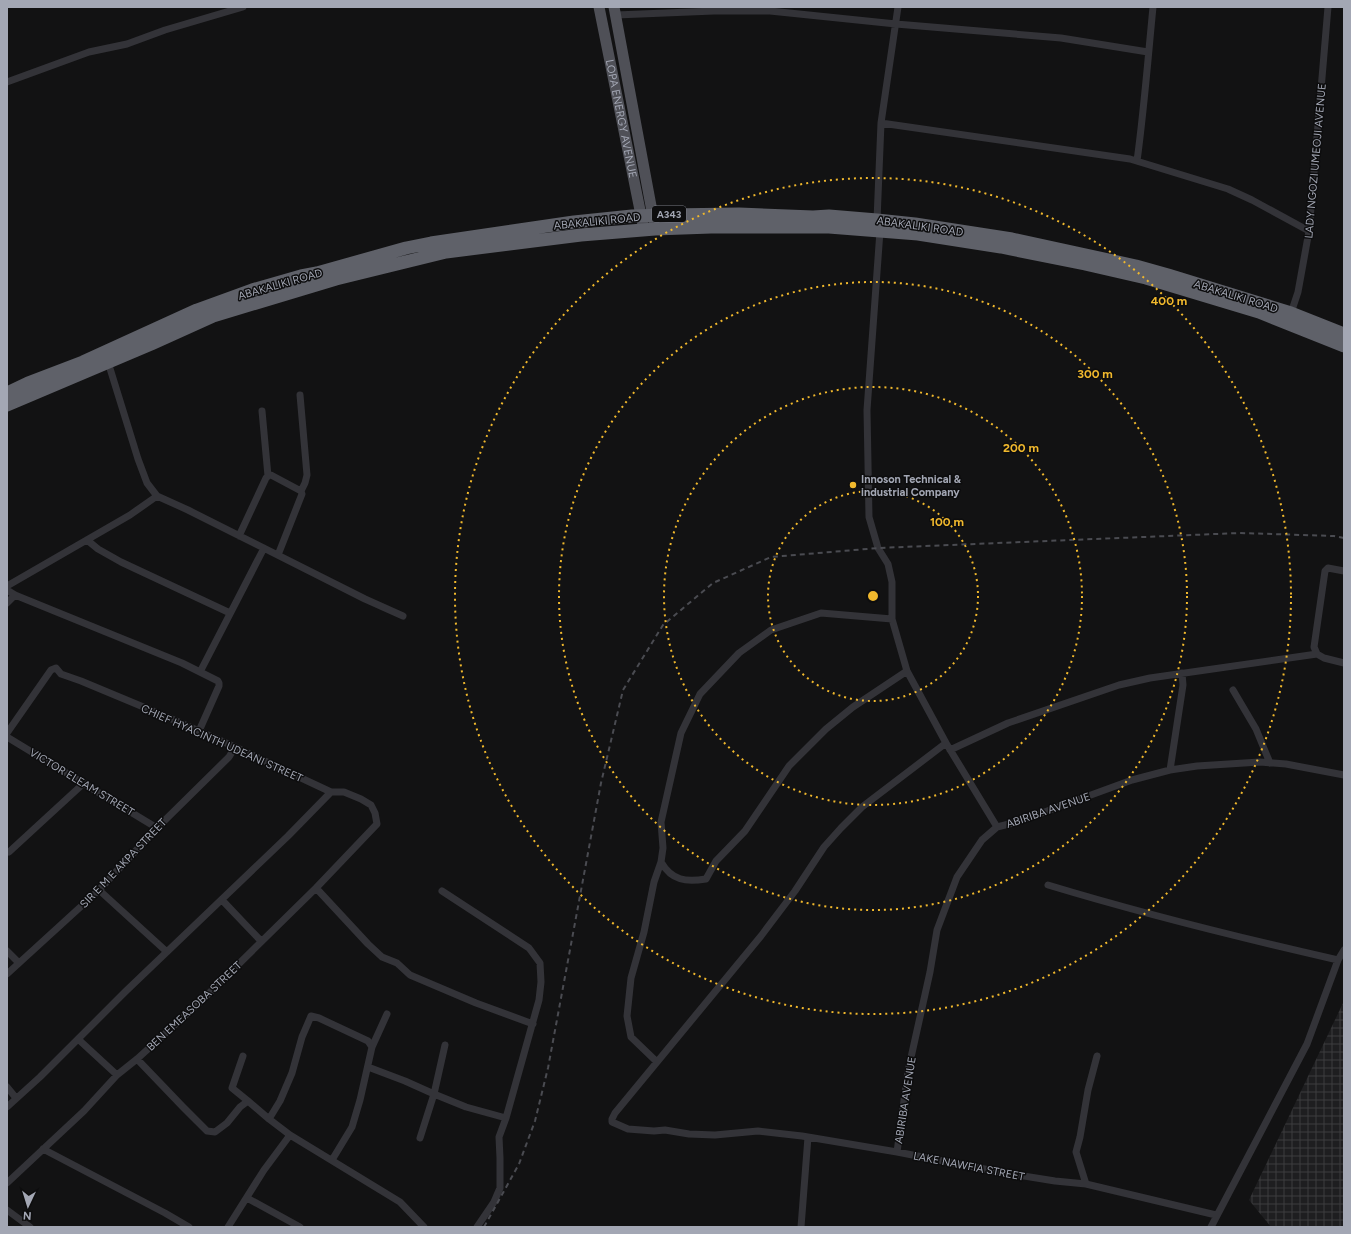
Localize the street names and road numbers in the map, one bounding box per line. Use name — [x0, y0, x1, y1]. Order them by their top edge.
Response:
street label: LOPA ENERGY AVENUE — [603, 58, 639, 179]
street label: LADY NGOZI UMEOJI AVENUE — [1302, 83, 1329, 239]
road number: A343 — [652, 206, 686, 222]
street label: ABAKALIKI ROAD — [553, 210, 642, 233]
street label: ABAKALIKI ROAD — [876, 214, 964, 239]
street label: ABAKALIKI ROAD — [236, 266, 324, 303]
street label: ABAKALIKI ROAD — [1192, 277, 1280, 316]
street label: CHIEF HYACINTH UDEANI STREET — [139, 702, 305, 785]
street label: VICTOR ELEAM STREET — [27, 746, 136, 819]
street label: ABIRIBA AVENUE — [1005, 790, 1092, 831]
street label: SIR E M E AKPA STREET — [77, 816, 169, 911]
street label: BEN EMEASOBA STREET — [144, 959, 245, 1054]
street label: ABIRIBA AVENUE — [892, 1056, 919, 1144]
street label: LAKE NAWFIA STREET — [912, 1149, 1026, 1184]

